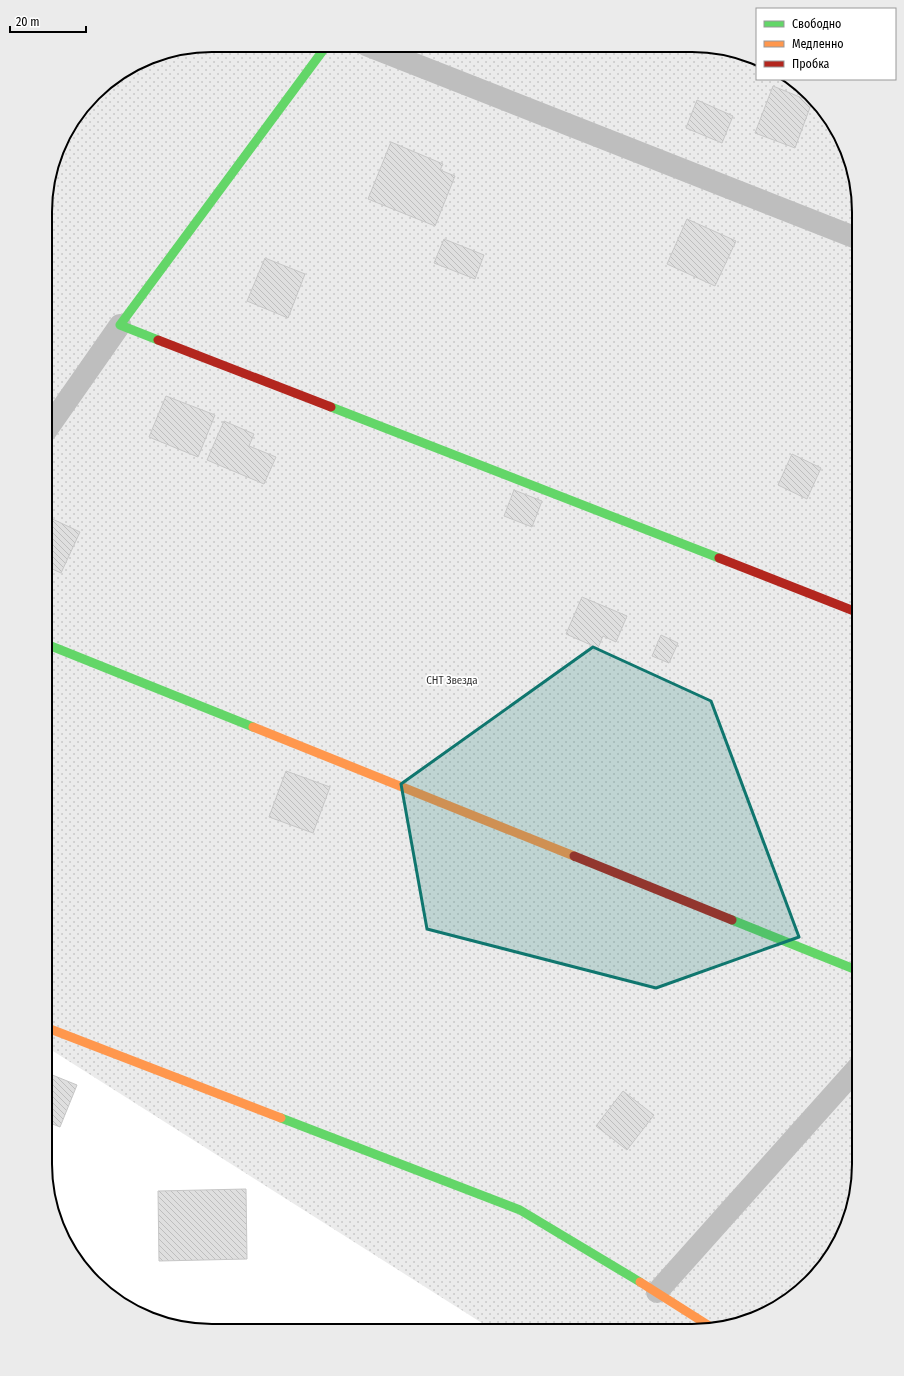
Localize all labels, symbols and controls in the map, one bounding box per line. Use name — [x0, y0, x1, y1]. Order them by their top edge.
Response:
scale bar — [10, 8, 86, 34]
legend — [756, 8, 896, 80]
text: 20 m — [16, 15, 40, 29]
text: Свободно — [792, 17, 841, 31]
text: Медленно — [792, 37, 844, 51]
text: Пробка — [792, 57, 830, 71]
park label: СНТ Звезда — [426, 674, 478, 687]

